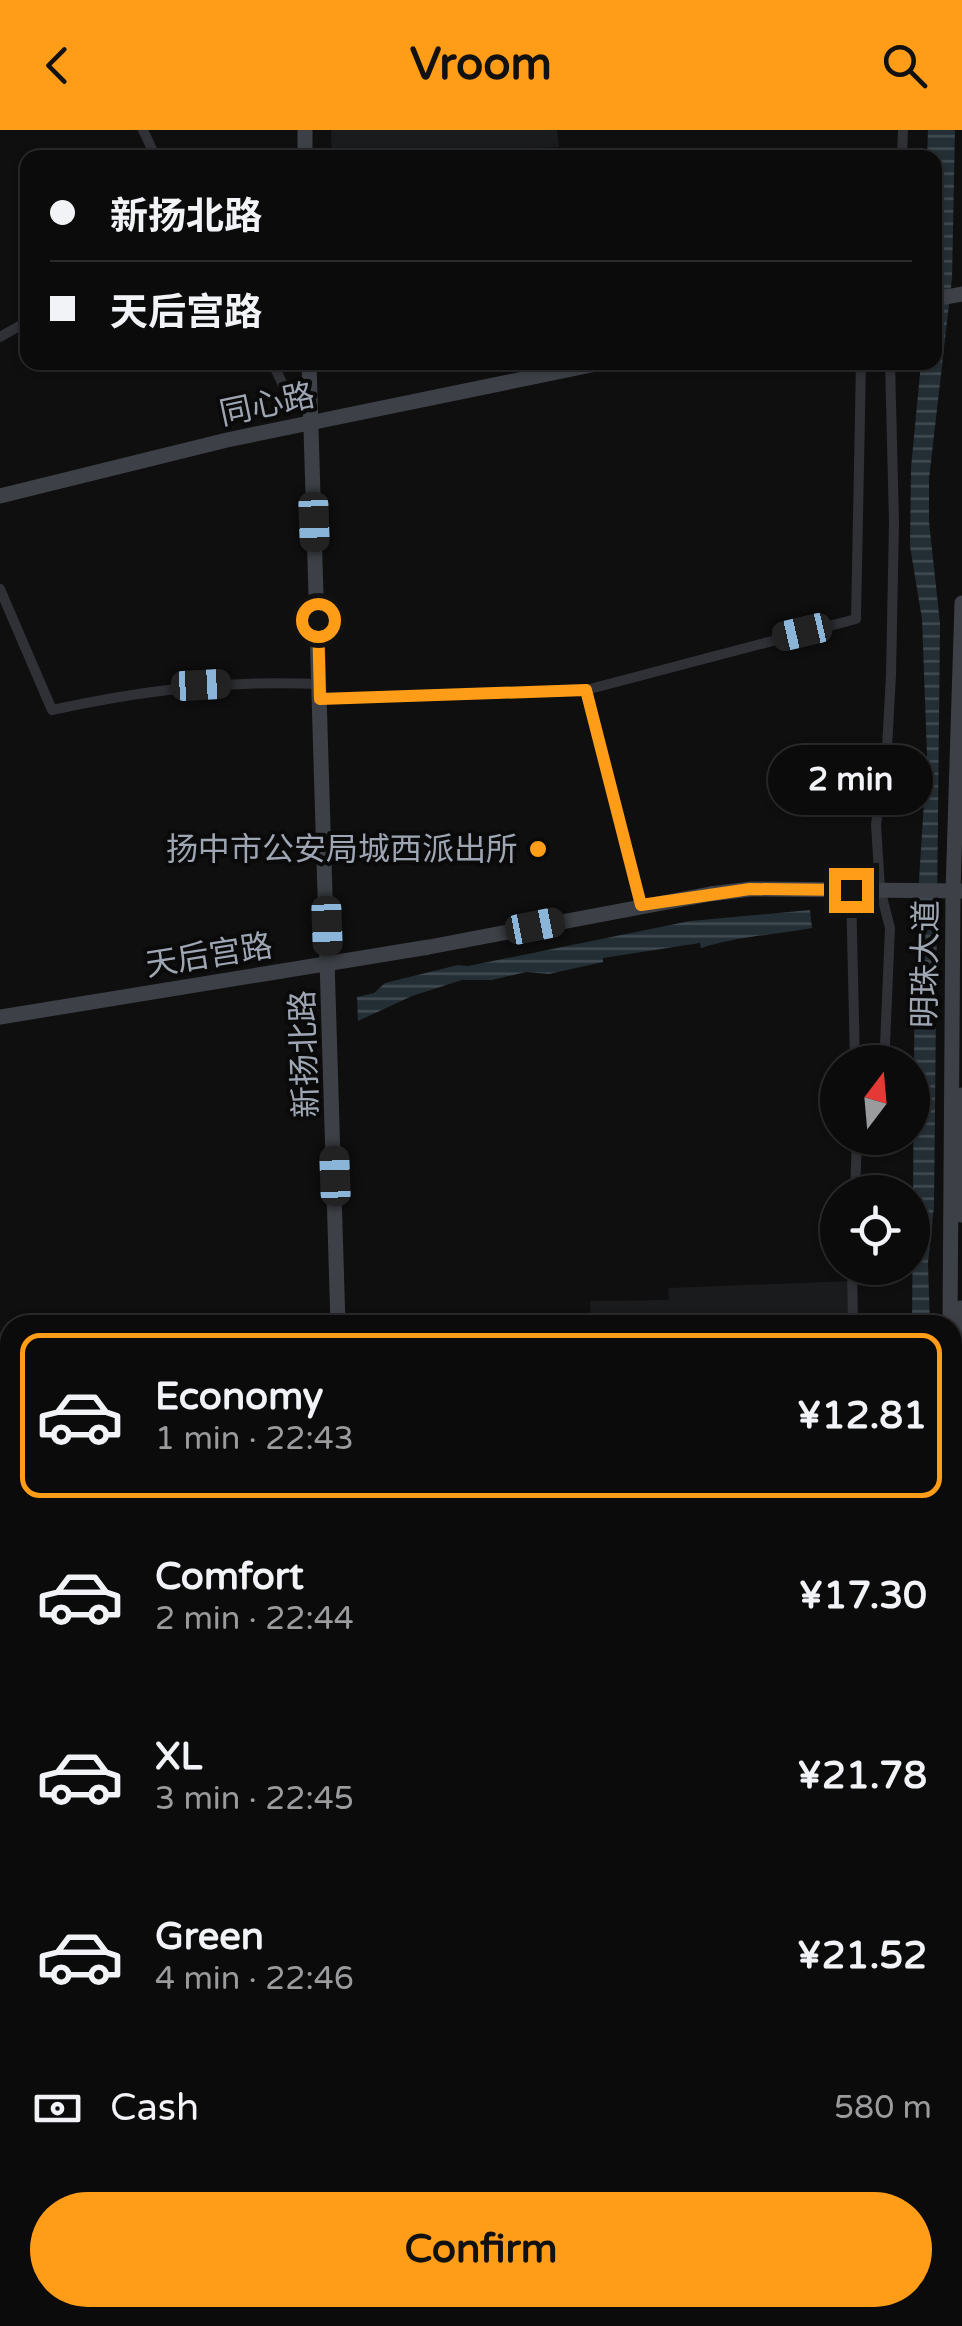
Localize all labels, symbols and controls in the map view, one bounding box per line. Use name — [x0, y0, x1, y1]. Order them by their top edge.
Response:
icon: back — [30, 38, 85, 93]
text: Vroom — [410, 38, 552, 92]
icon: search — [877, 38, 932, 93]
text: 新扬北路 — [110, 194, 262, 240]
text: 天后宫路 — [110, 290, 262, 336]
street label: 同心路 — [216, 376, 318, 434]
car — [298, 491, 330, 553]
route start — [296, 598, 341, 643]
car — [769, 611, 835, 653]
car — [170, 668, 232, 702]
callout: 2 min — [768, 745, 934, 815]
text: 2 min — [808, 761, 893, 799]
place label: 扬中市公安局城西派出所 — [166, 831, 518, 869]
marker: 扬中市公安局城西派出所 — [527, 838, 549, 860]
route end — [829, 868, 874, 913]
car — [311, 895, 343, 957]
street label: 明珠大道 — [906, 900, 946, 1028]
car — [503, 906, 567, 946]
street label: 天后宫路 — [143, 927, 275, 985]
street label: 新扬北路 — [284, 989, 326, 1119]
north arrow — [820, 1045, 930, 1155]
map controls — [820, 1045, 930, 1285]
car — [319, 1145, 351, 1207]
button: locate — [820, 1175, 930, 1285]
icon: car — [35, 1371, 125, 1461]
text: Economy — [155, 1374, 323, 1420]
text: ¥12.81 — [797, 1393, 927, 1439]
text: 1 min · 22:43 — [155, 1420, 354, 1458]
icon: car — [35, 1551, 125, 1641]
text: Comfort — [155, 1554, 304, 1600]
text: ¥17.30 — [799, 1573, 927, 1619]
text: 2 min · 22:44 — [155, 1600, 354, 1638]
icon: car — [35, 1731, 125, 1821]
text: XL — [155, 1734, 202, 1780]
text: ¥21.78 — [797, 1753, 927, 1799]
text: 3 min · 22:45 — [155, 1780, 354, 1818]
icon: car — [35, 1911, 125, 2001]
text: Green — [155, 1914, 264, 1960]
text: ¥21.52 — [797, 1933, 927, 1979]
text: 4 min · 22:46 — [155, 1960, 354, 1998]
icon: cash — [30, 2081, 85, 2136]
text: Cash — [110, 2085, 199, 2131]
text: 580 m — [834, 2089, 932, 2127]
button: Confirm — [30, 2192, 932, 2307]

